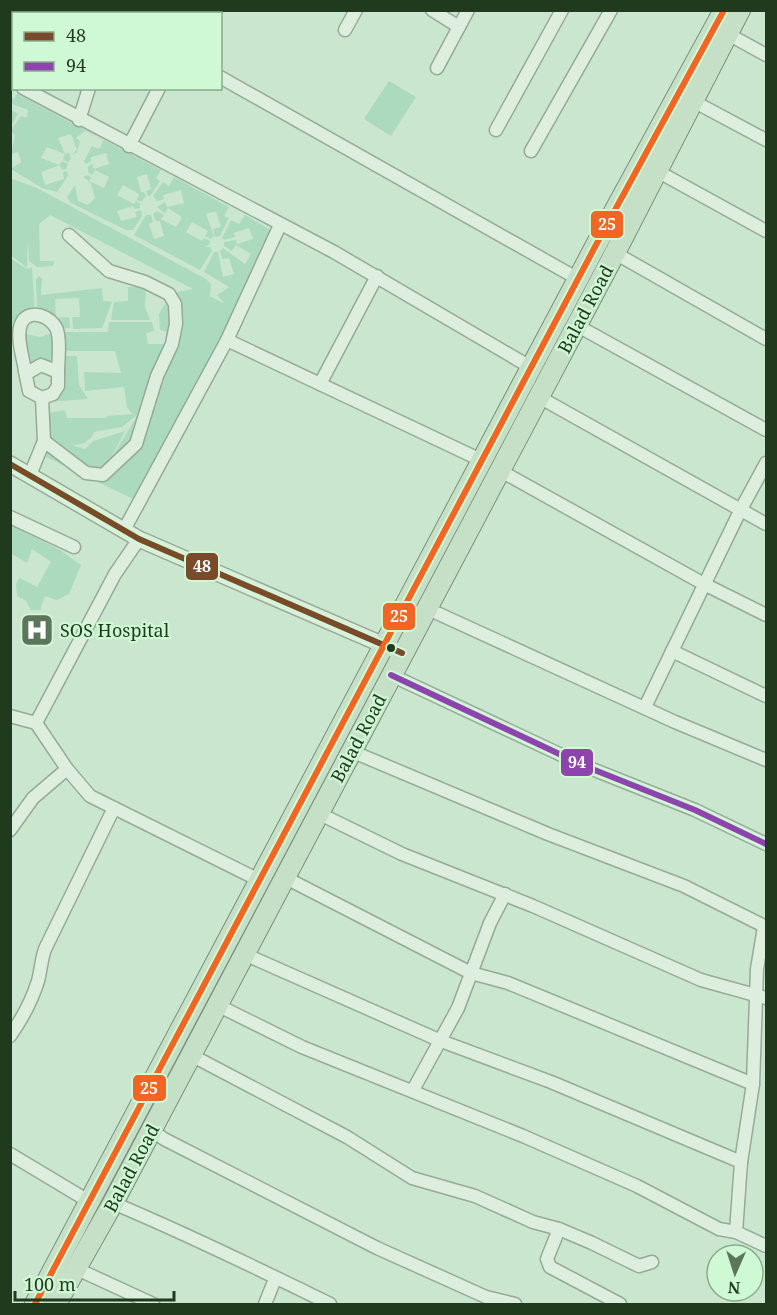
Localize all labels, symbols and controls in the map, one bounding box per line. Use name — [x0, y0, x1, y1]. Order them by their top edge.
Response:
legend — [12, 12, 222, 90]
text: 48 — [66, 23, 86, 47]
text: 94 — [66, 53, 86, 77]
line badge: 25 — [590, 210, 624, 239]
text: 25 — [598, 213, 616, 235]
street label: Balad Road — [552, 261, 618, 357]
line badge: 48 — [185, 552, 219, 581]
text: 48 — [193, 555, 211, 577]
line badge: 25 — [382, 602, 416, 631]
text: 25 — [390, 605, 408, 627]
hospital icon: SOS Hospital — [19, 612, 55, 648]
place label: SOS Hospital — [60, 618, 170, 642]
unlabelled marker — [385, 642, 397, 654]
street label: Balad Road — [325, 690, 391, 786]
line badge: 94 — [560, 748, 594, 777]
text: 94 — [568, 751, 586, 773]
line badge: 25 — [132, 1074, 167, 1102]
text: 25 — [140, 1077, 158, 1099]
street label: Balad Road — [98, 1120, 164, 1216]
north arrow — [705, 1243, 765, 1303]
scale bar — [15, 1264, 174, 1302]
text: 100 m — [24, 1272, 76, 1296]
text: N — [727, 1277, 741, 1299]

